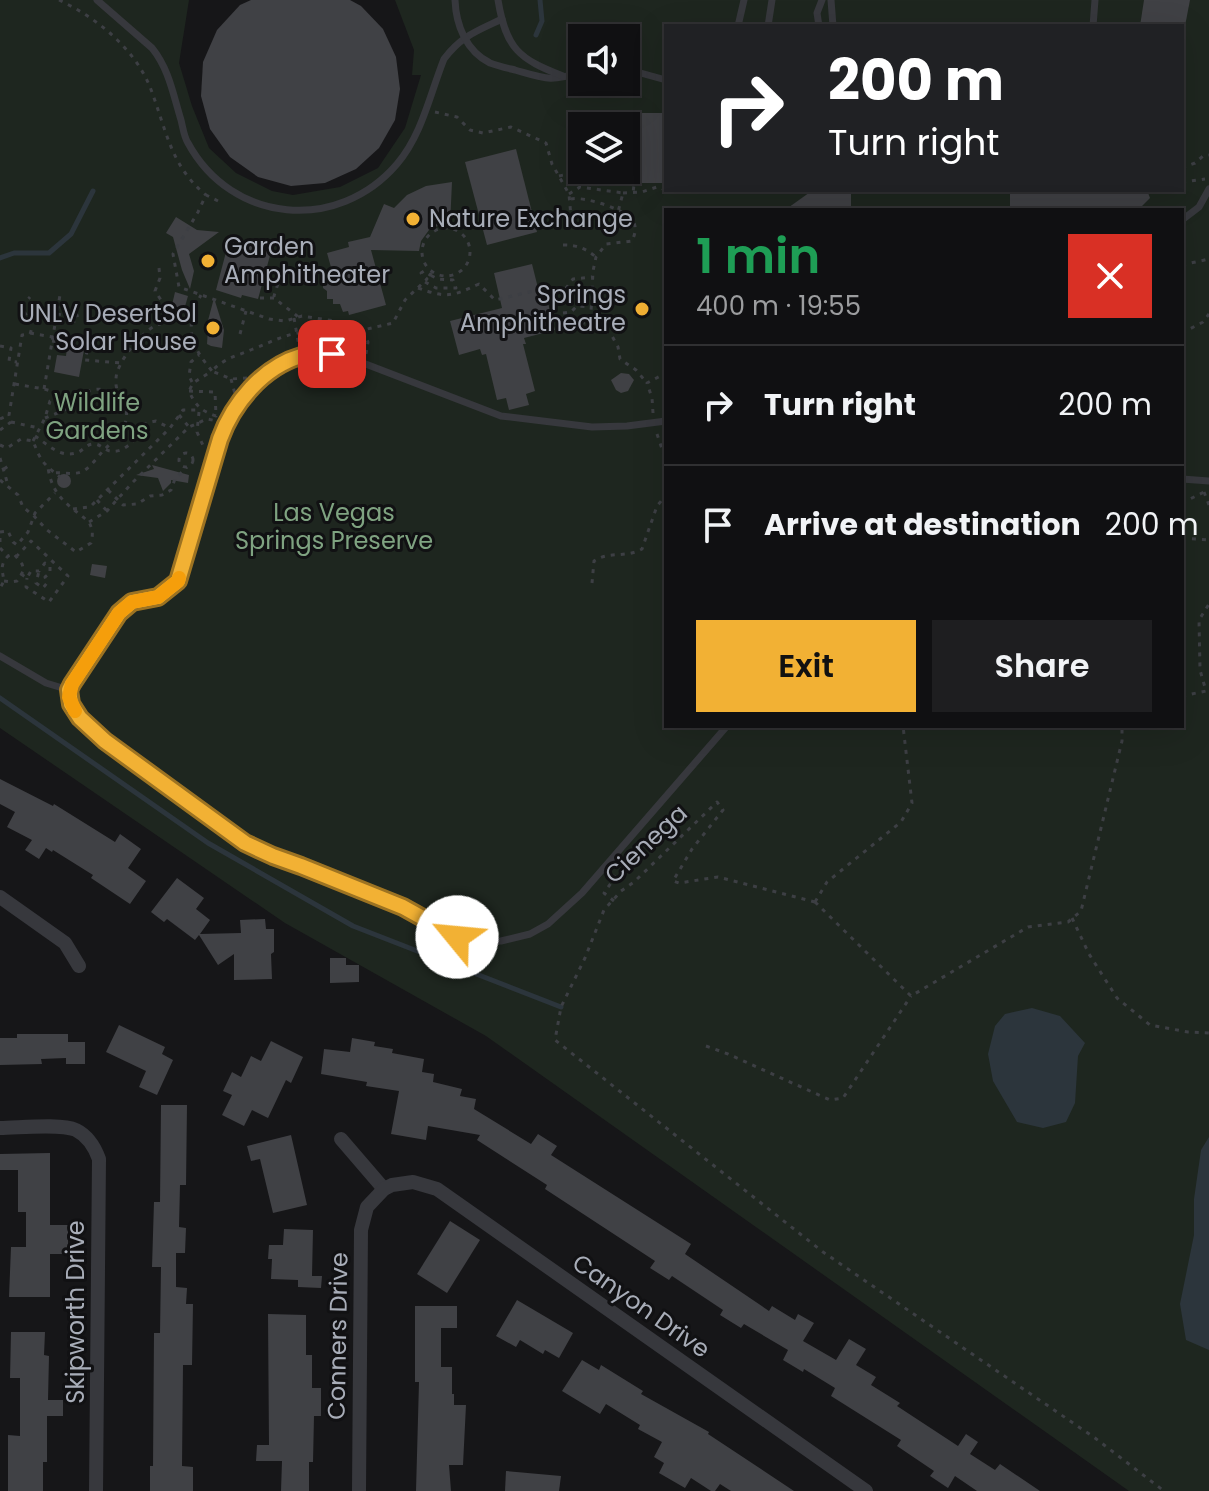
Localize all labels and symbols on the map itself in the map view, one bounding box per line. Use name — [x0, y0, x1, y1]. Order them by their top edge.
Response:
place label: Nature Exchange — [429, 202, 633, 235]
marker: Nature Exchange — [404, 210, 422, 228]
place label: Garden Amphitheater — [224, 230, 390, 291]
marker: Garden Amphitheater — [199, 252, 217, 270]
place label: Springs Amphitheatre — [460, 278, 626, 339]
place label: UNLV DesertSol Solar House — [19, 297, 197, 358]
marker: Springs Amphitheatre — [633, 300, 651, 318]
marker: UNLV DesertSol Solar House — [204, 319, 222, 337]
pin — [298, 320, 366, 388]
park label: Wildlife Gardens — [46, 386, 148, 447]
park label: Las Vegas Springs Preserve — [235, 496, 433, 557]
street label: Cienega — [597, 797, 694, 890]
position arrow — [415, 895, 499, 979]
street label: Skipworth Drive — [59, 1220, 92, 1404]
street label: Canyon Drive — [566, 1246, 717, 1365]
street label: Conners Drive — [320, 1252, 355, 1420]

